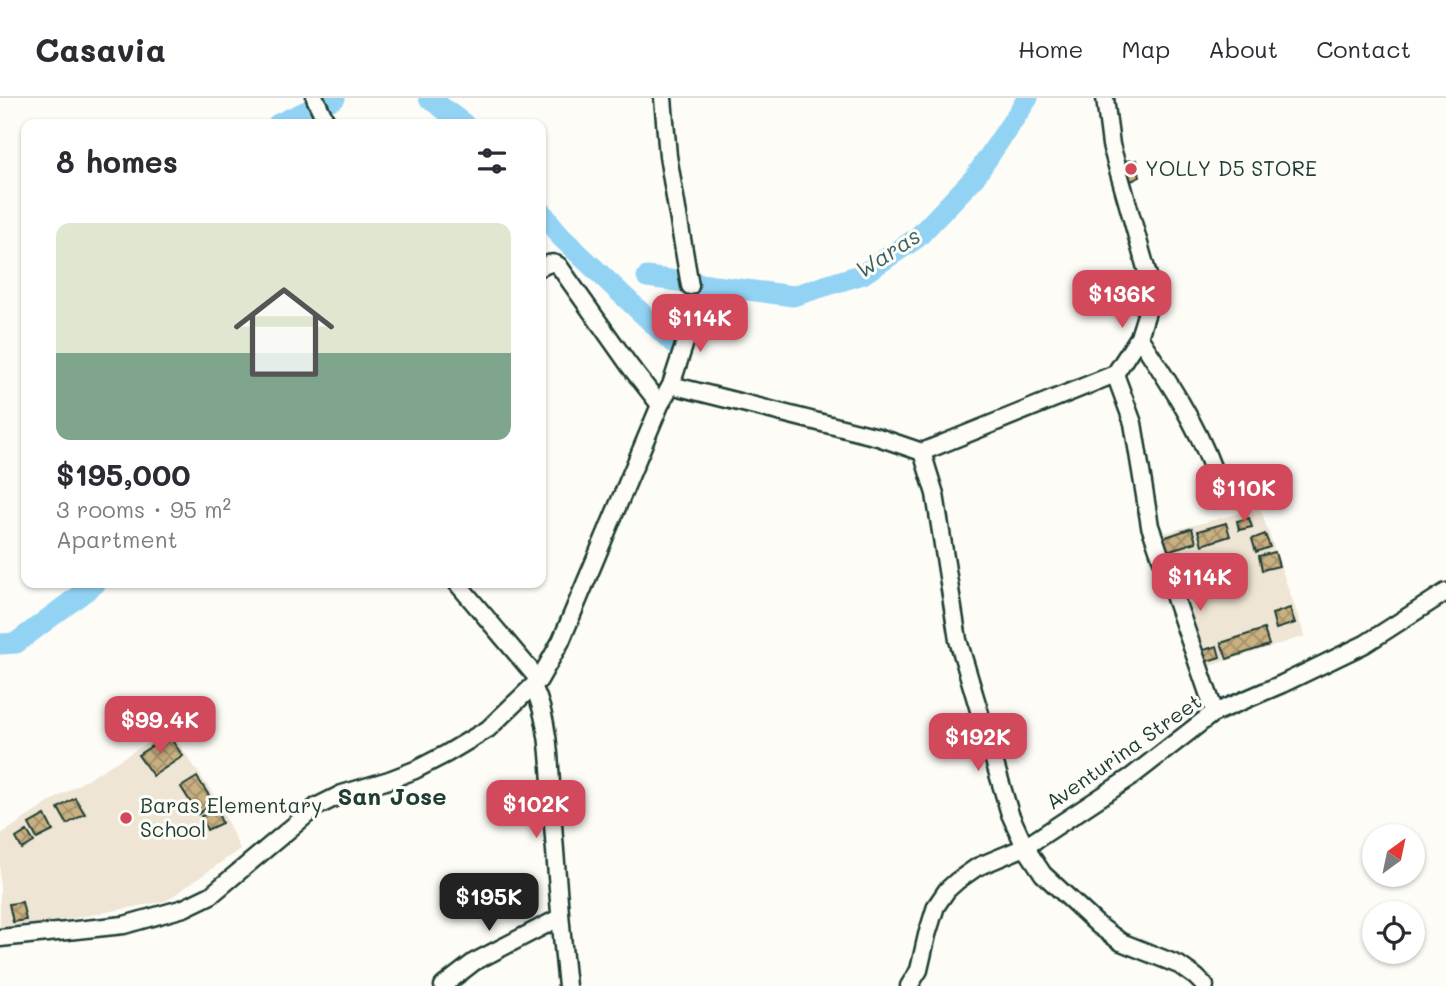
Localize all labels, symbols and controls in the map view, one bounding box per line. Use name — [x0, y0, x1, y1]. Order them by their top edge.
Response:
text: Casavia — [35, 27, 166, 70]
text: Home — [1018, 33, 1083, 64]
text: Map — [1121, 33, 1170, 64]
text: About — [1208, 33, 1278, 64]
text: Contact — [1316, 33, 1411, 64]
text: 8 homes — [56, 141, 178, 181]
icon: filters — [473, 142, 511, 180]
place label: YOLLY D5 STORE — [1145, 154, 1317, 181]
marker: YOLLY D5 STORE — [1123, 161, 1139, 177]
water label: Waras — [849, 220, 926, 284]
icon: home — [221, 269, 347, 395]
pin: $136K — [1073, 271, 1171, 330]
text: $136K — [1088, 278, 1156, 308]
pin: $114K — [651, 294, 749, 354]
text: $114K — [668, 302, 732, 332]
text: $195,000 — [56, 454, 190, 494]
pin: $110K — [1195, 464, 1293, 524]
text: $110K — [1212, 472, 1276, 502]
text: 3 rooms · 95 m² — [56, 494, 231, 524]
text: Apartment — [56, 524, 178, 554]
pin: $114K — [1151, 554, 1249, 613]
text: $114K — [1168, 561, 1232, 591]
street label: Aventurina Street — [1040, 687, 1206, 815]
pin: $99.4K — [103, 696, 217, 756]
text: $99.4K — [121, 704, 199, 734]
pin: $192K — [929, 714, 1027, 773]
text: $192K — [945, 721, 1011, 751]
district label: San Jose — [338, 780, 446, 811]
pin: $102K — [487, 780, 585, 840]
text: $102K — [502, 788, 570, 818]
place label: Baras Elementary School — [140, 791, 322, 842]
marker: Baras Elementary School — [118, 810, 134, 826]
north arrow — [1362, 824, 1424, 887]
map controls — [1362, 824, 1425, 964]
pin: $195K — [440, 874, 538, 933]
text: $195K — [456, 881, 522, 911]
button: locate — [1362, 901, 1425, 964]

